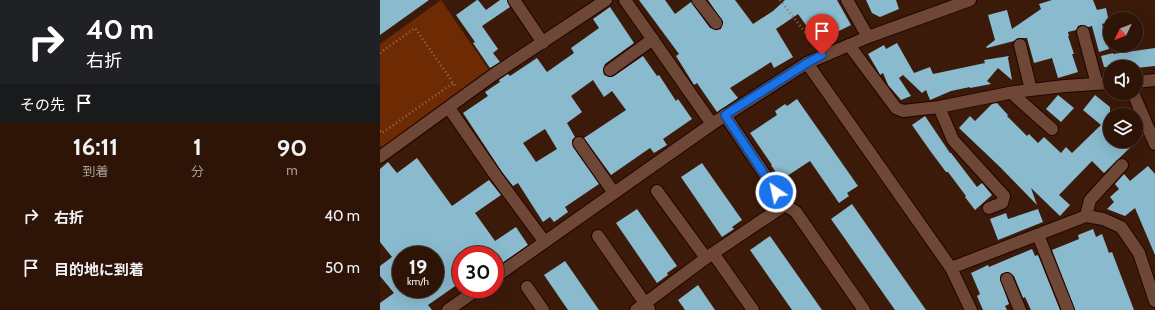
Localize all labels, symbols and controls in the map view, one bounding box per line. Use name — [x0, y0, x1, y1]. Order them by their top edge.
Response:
text: 40 m — [86, 12, 154, 46]
north arrow — [1103, 12, 1143, 52]
map controls — [1103, 12, 1143, 148]
pin — [805, 14, 839, 55]
icon: right — [20, 16, 72, 68]
icon: arrive — [811, 20, 833, 42]
text: 右折 — [86, 50, 122, 72]
button: sound — [1103, 60, 1143, 100]
icon: arrive — [73, 92, 95, 114]
text: その先 — [20, 96, 65, 114]
button: layers — [1103, 108, 1143, 148]
text: 16:11 — [73, 132, 118, 161]
text: 1 — [193, 132, 202, 161]
text: 90 — [277, 133, 307, 162]
text: m — [286, 162, 298, 178]
text: 到着 — [82, 163, 108, 179]
text: 分 — [191, 163, 204, 179]
position arrow — [755, 171, 797, 213]
icon: right — [20, 205, 42, 227]
text: 40 m — [324, 207, 360, 225]
text: 右折 — [54, 209, 84, 227]
speed limit sign: 30 — [452, 246, 504, 298]
text: 19 — [409, 255, 427, 279]
icon: arrive — [20, 257, 42, 279]
text: 50 m — [325, 259, 360, 277]
text: 目的地に到着 — [54, 261, 144, 279]
text: km/h — [407, 275, 429, 288]

